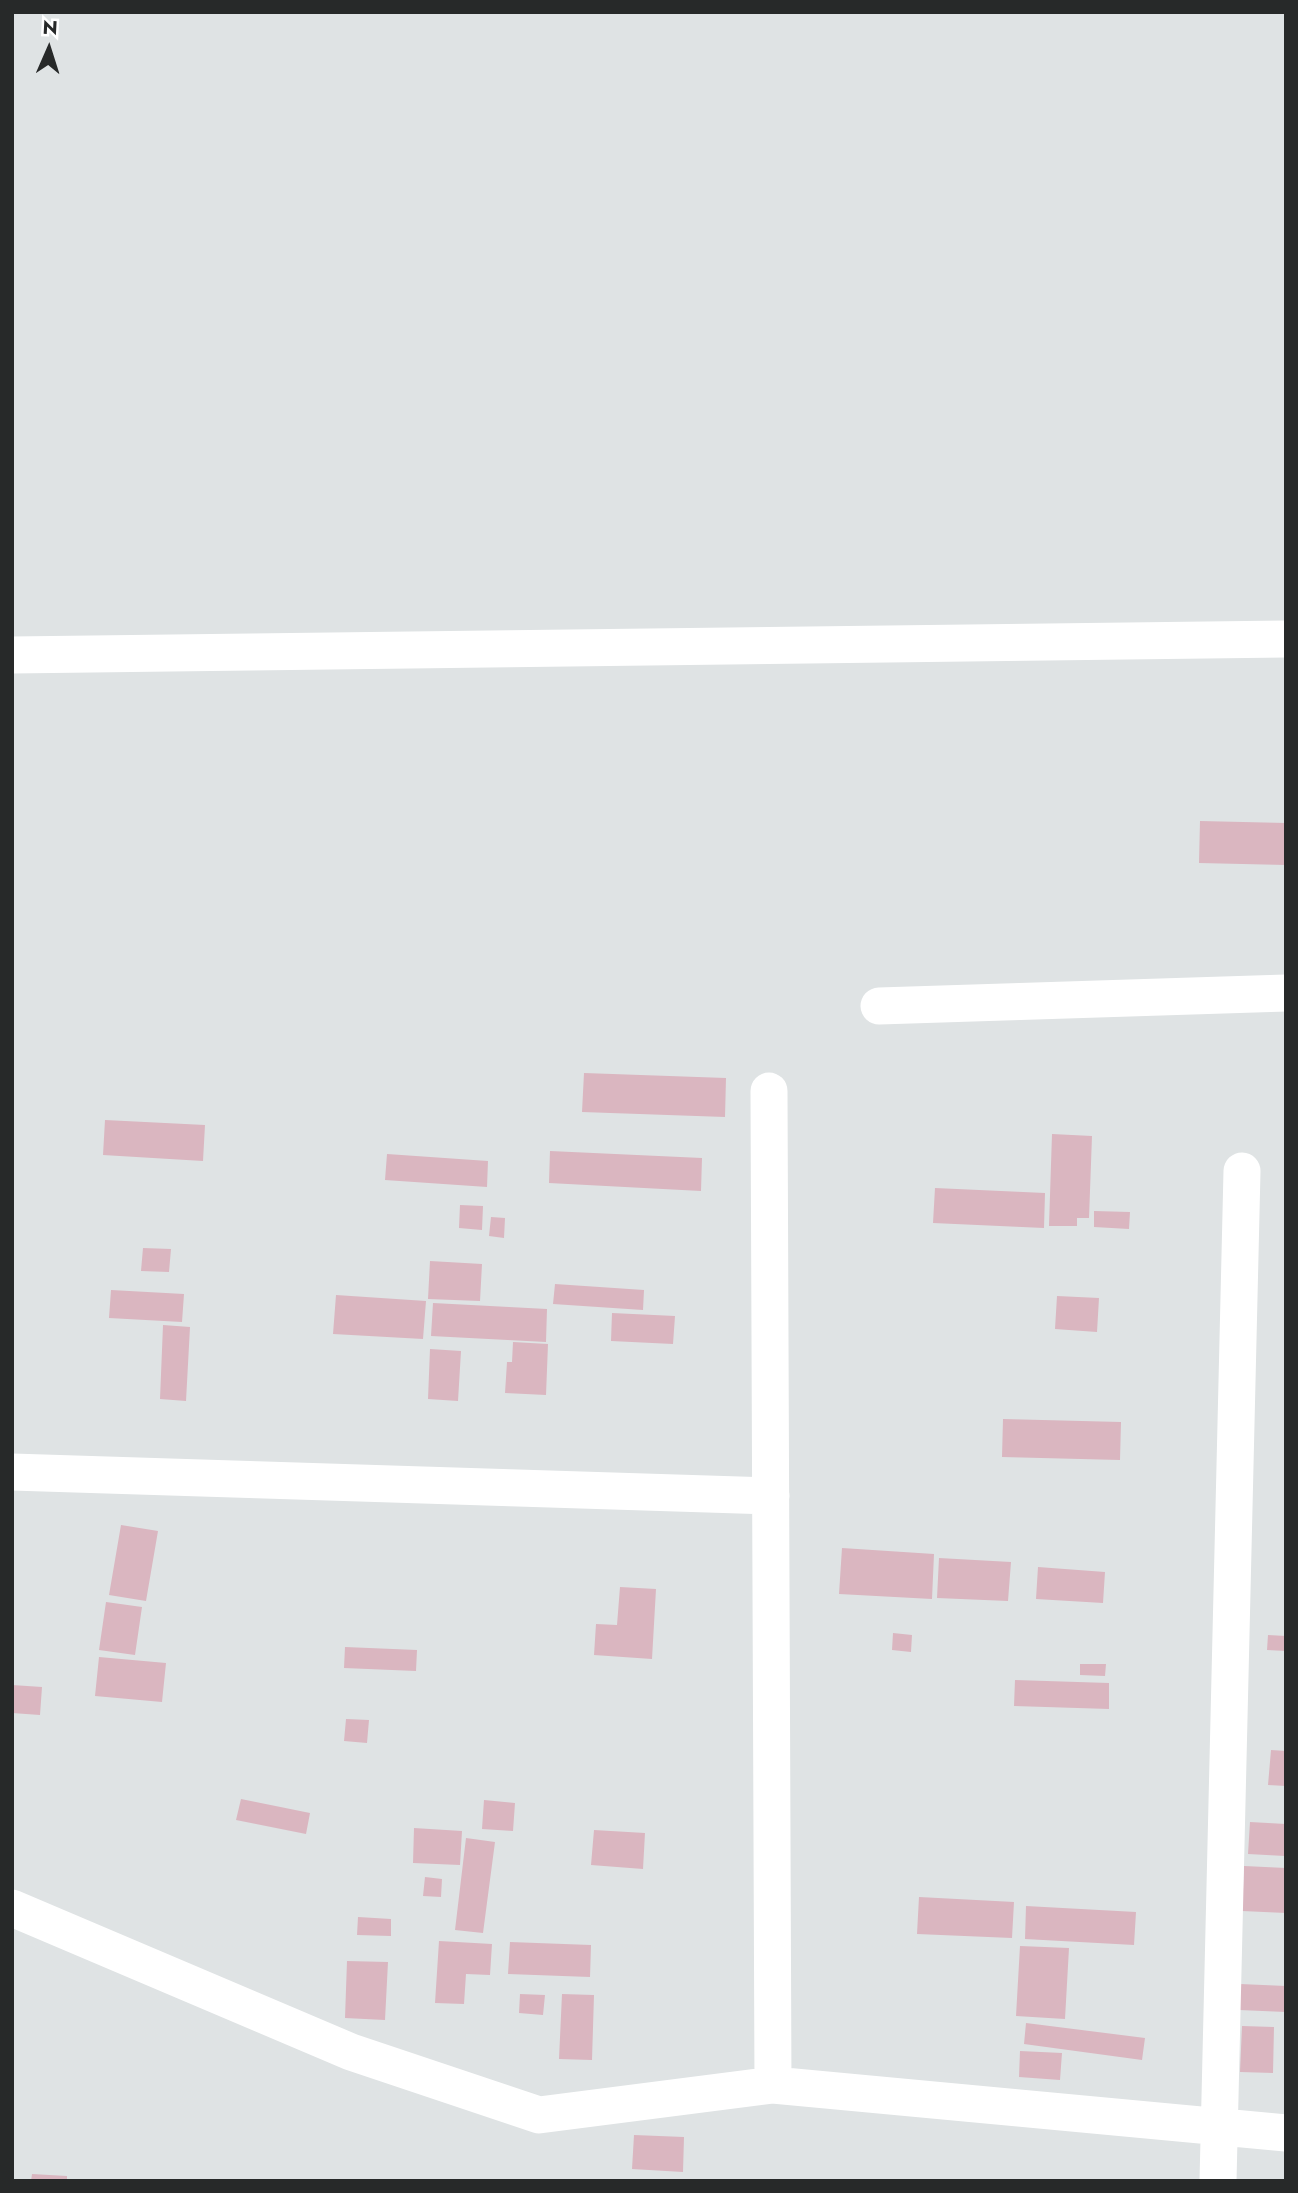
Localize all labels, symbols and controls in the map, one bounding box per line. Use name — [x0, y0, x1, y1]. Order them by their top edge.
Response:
north arrow — [14, 14, 84, 84]
text: N — [42, 14, 58, 41]

